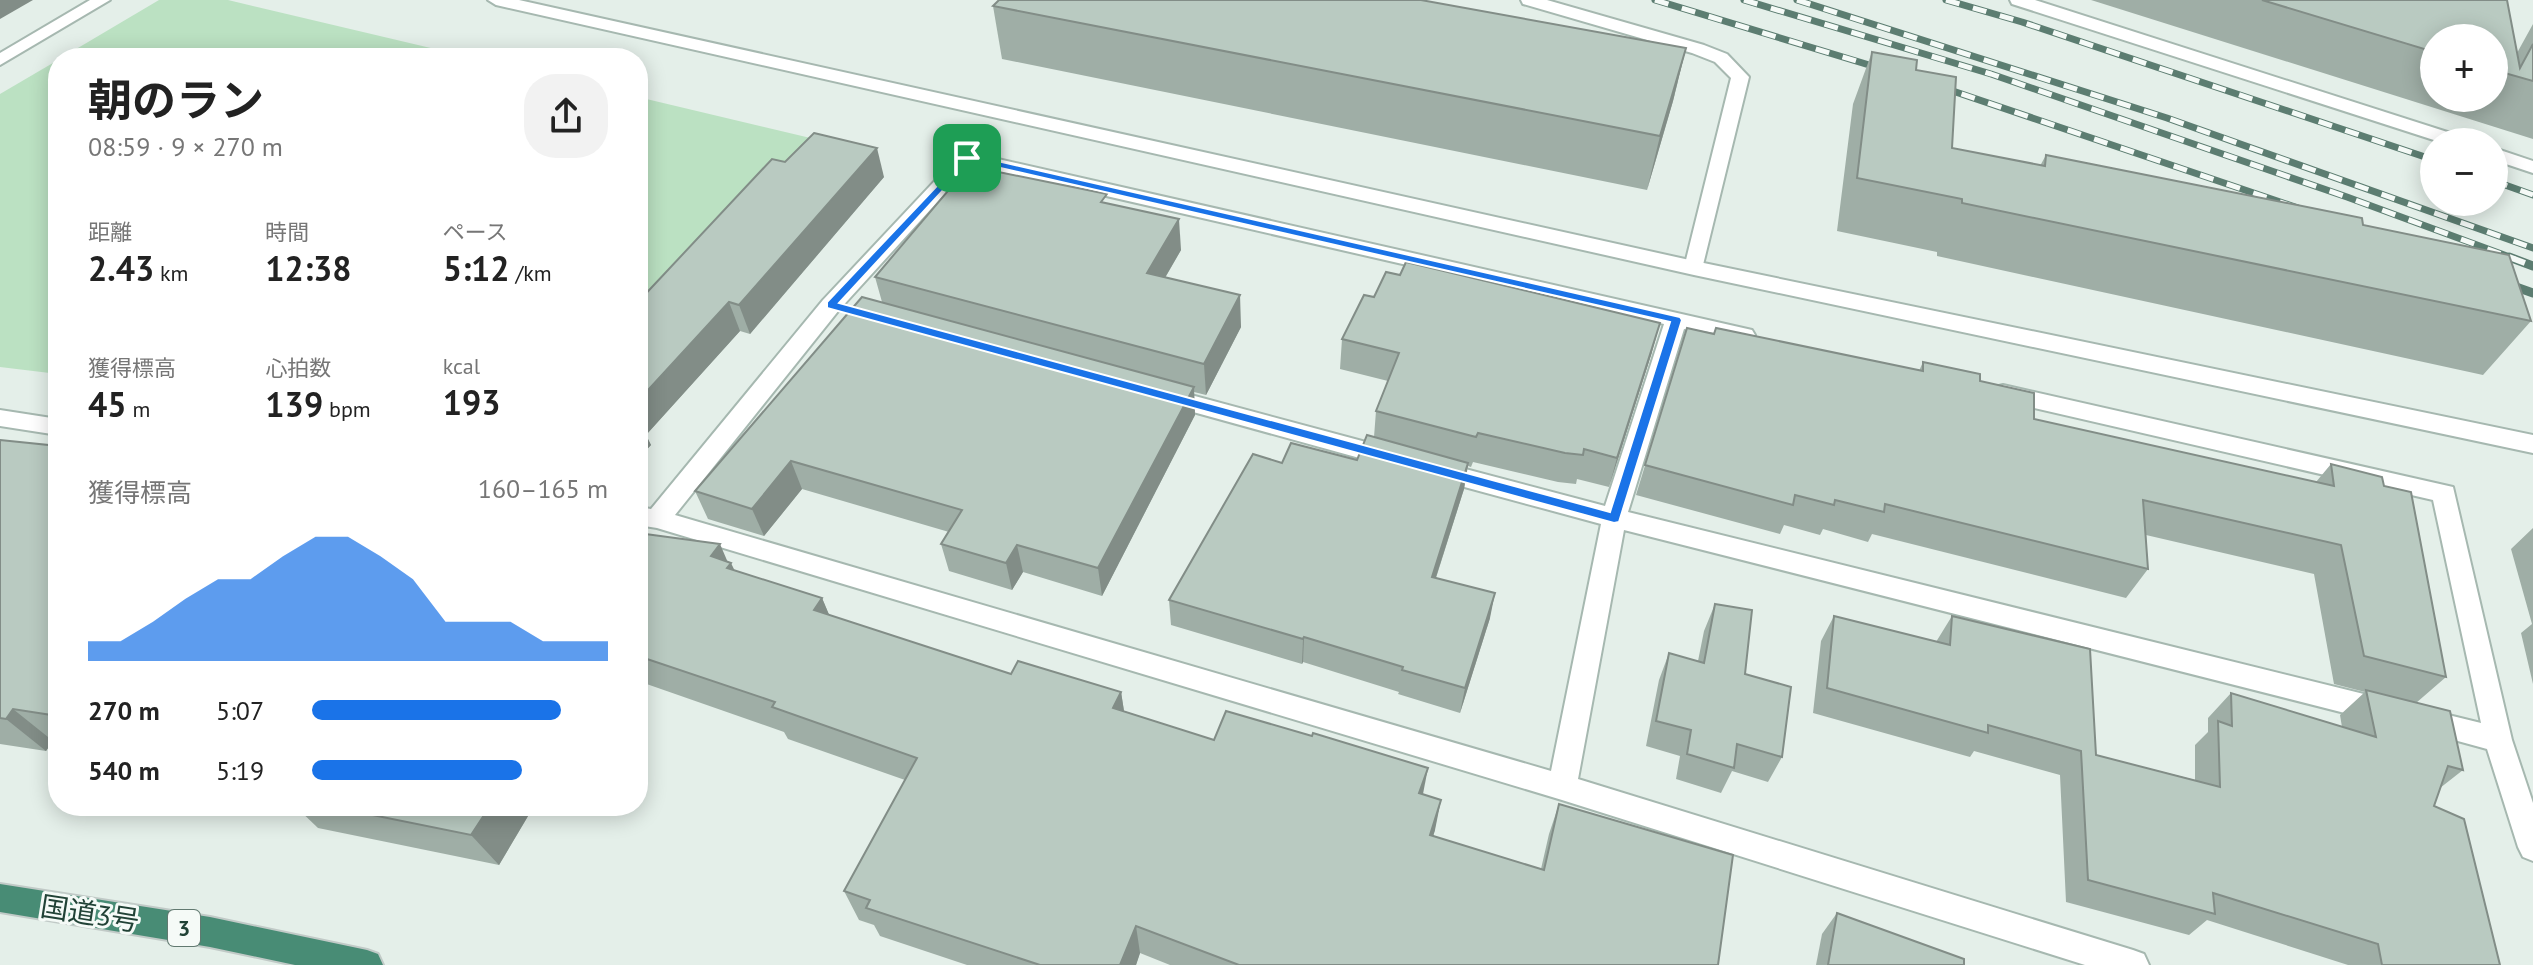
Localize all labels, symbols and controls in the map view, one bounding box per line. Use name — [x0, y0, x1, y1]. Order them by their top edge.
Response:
map controls — [2420, 24, 2508, 216]
button: + — [2420, 24, 2508, 112]
text: 朝のラン — [88, 71, 264, 128]
button: share — [524, 74, 608, 158]
pin — [933, 124, 1001, 192]
button: − — [2420, 128, 2508, 216]
text: 08:59 · 9 × 270 m — [88, 130, 283, 163]
icon: arrive — [945, 136, 989, 180]
text: 距離 — [88, 218, 132, 246]
text: 時間 — [265, 218, 309, 246]
text: ペース — [443, 218, 508, 246]
text: 2.43 — [88, 246, 154, 290]
text: 12:38 — [265, 246, 352, 290]
text: 5:12 — [443, 246, 510, 290]
text: km — [154, 259, 188, 287]
text: /km — [510, 259, 552, 287]
text: kcal — [443, 352, 480, 380]
text: 獲得標高 — [88, 354, 176, 382]
text: 心拍数 — [265, 354, 331, 382]
text: 193 — [443, 380, 501, 424]
text: 45 — [88, 382, 127, 426]
text: 139 — [265, 382, 323, 426]
text: m — [127, 395, 150, 423]
text: bpm — [323, 395, 371, 423]
text: 160–165 m — [478, 472, 608, 505]
text: 獲得標高 — [88, 476, 192, 509]
text: 270 m — [88, 694, 160, 727]
text: 5:07 — [216, 694, 264, 727]
text: 540 m — [88, 754, 160, 787]
text: 5:19 — [216, 754, 264, 787]
street label: 国道3号 — [38, 887, 142, 939]
road number: 3 — [168, 910, 200, 946]

